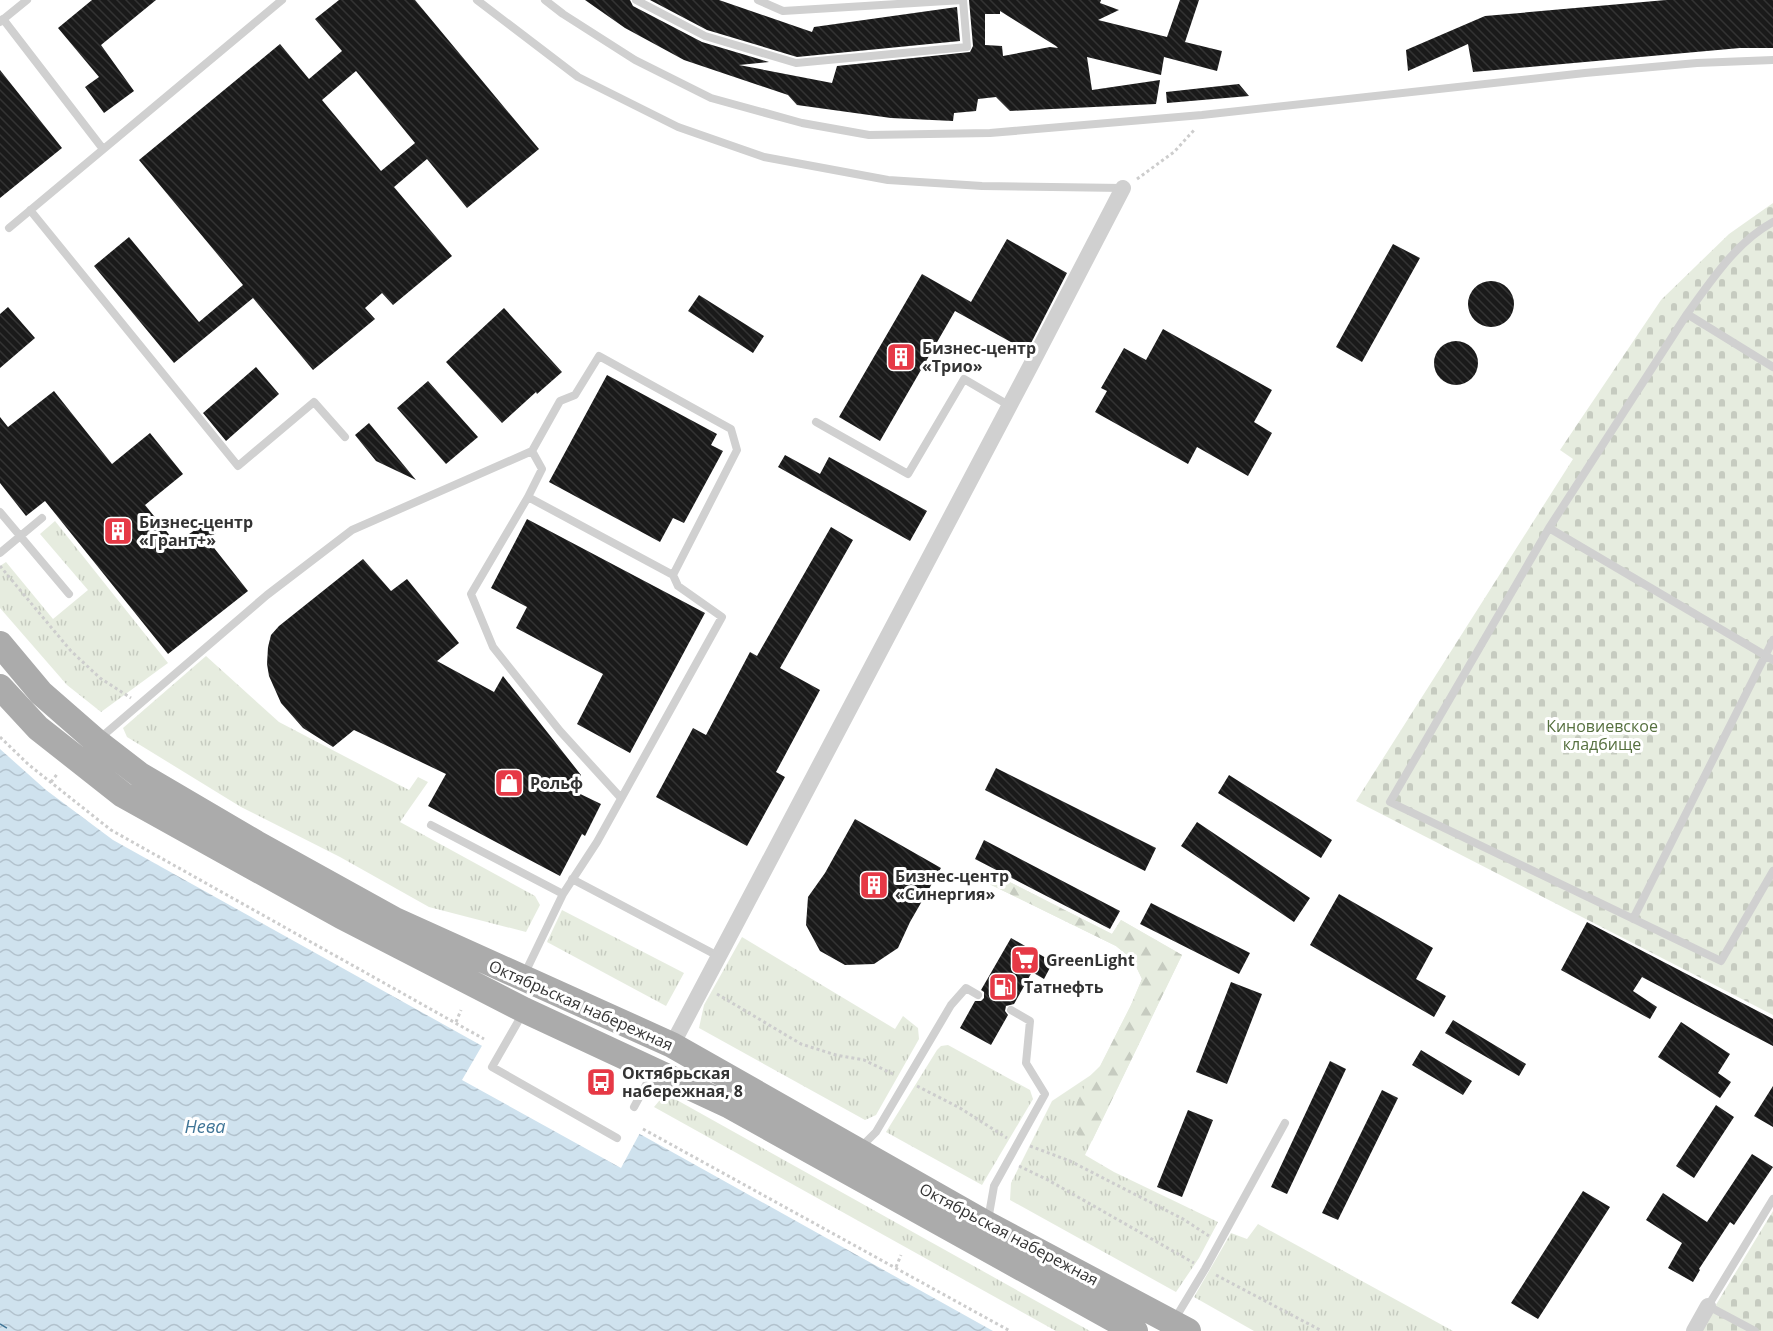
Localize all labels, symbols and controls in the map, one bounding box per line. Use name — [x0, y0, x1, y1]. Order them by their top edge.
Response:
place label: Бизнес-центр «Трио» — [922, 337, 1036, 377]
building icon: Бизнес-центр «Трио» — [885, 341, 917, 373]
place label: Бизнес-центр «Грант+» — [139, 511, 253, 551]
building icon: Бизнес-центр «Грант+» — [102, 515, 134, 547]
park label: Киновиевское кладбище — [1546, 715, 1658, 755]
shop icon: Рольф — [493, 767, 525, 799]
place label: Рольф — [530, 772, 583, 794]
place label: Бизнес-центр «Синергия» — [895, 865, 1009, 905]
building icon: Бизнес-центр «Синергия» — [858, 869, 890, 901]
supermarket icon: GreenLight — [1009, 944, 1041, 976]
place label: GreenLight — [1046, 949, 1135, 971]
street label: Октябрьская набережная — [485, 954, 677, 1056]
fuel station icon: Татнефть — [987, 971, 1019, 1003]
place label: Татнефть — [1024, 976, 1104, 998]
place label: Октябрьская набережная, 8 — [622, 1062, 743, 1102]
bus stop icon: Октябрьская набережная, 8 — [585, 1066, 617, 1098]
water label: Нева — [184, 1114, 226, 1138]
street label: Октябрьская набережная — [916, 1177, 1102, 1291]

